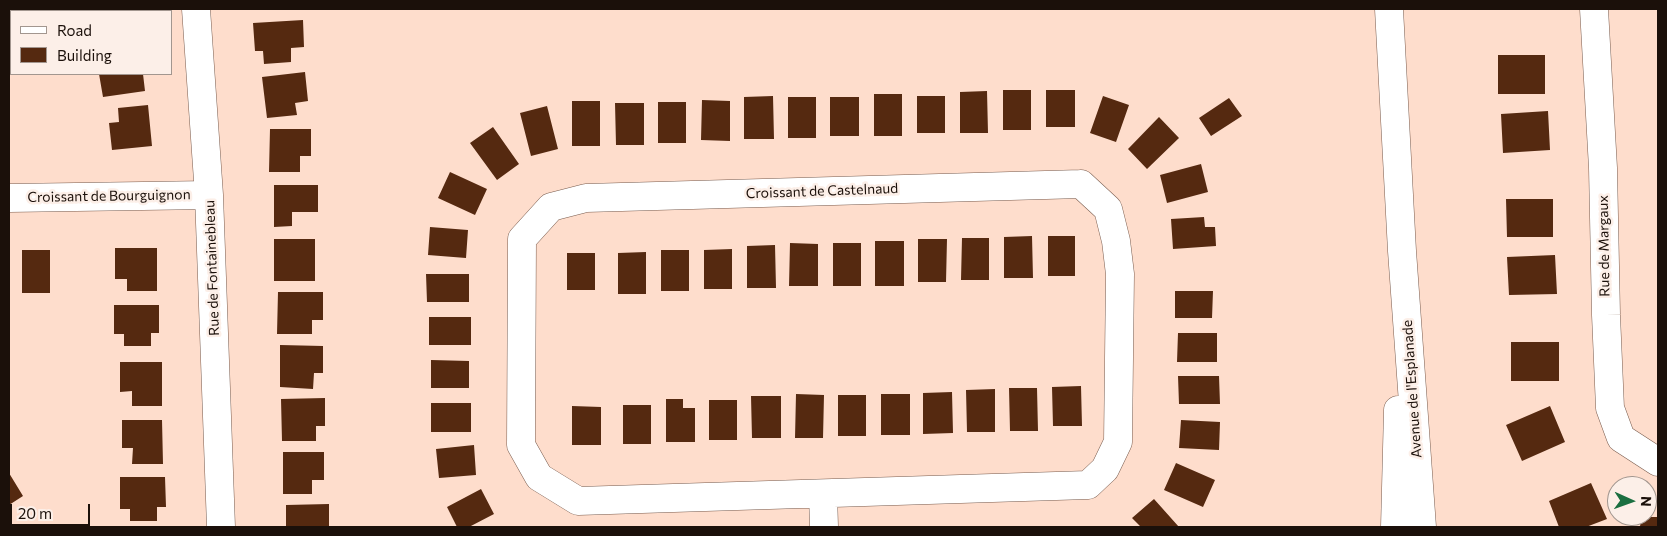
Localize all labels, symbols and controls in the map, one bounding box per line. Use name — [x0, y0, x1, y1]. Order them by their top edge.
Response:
legend — [10, 10, 172, 75]
text: Road — [57, 21, 92, 39]
text: Building — [57, 46, 112, 64]
street label: Croissant de Castelnaud — [745, 180, 899, 202]
street label: Croissant de Bourguignon — [27, 186, 191, 206]
street label: Rue de Margaux — [1595, 195, 1613, 297]
street label: Rue de Fontainebleau — [201, 200, 223, 336]
street label: Avenue de l'Esplanade — [1399, 319, 1425, 459]
north arrow — [1607, 476, 1657, 526]
scale bar — [12, 494, 92, 526]
text: N — [1638, 496, 1655, 507]
text: 20 m — [18, 504, 52, 522]

